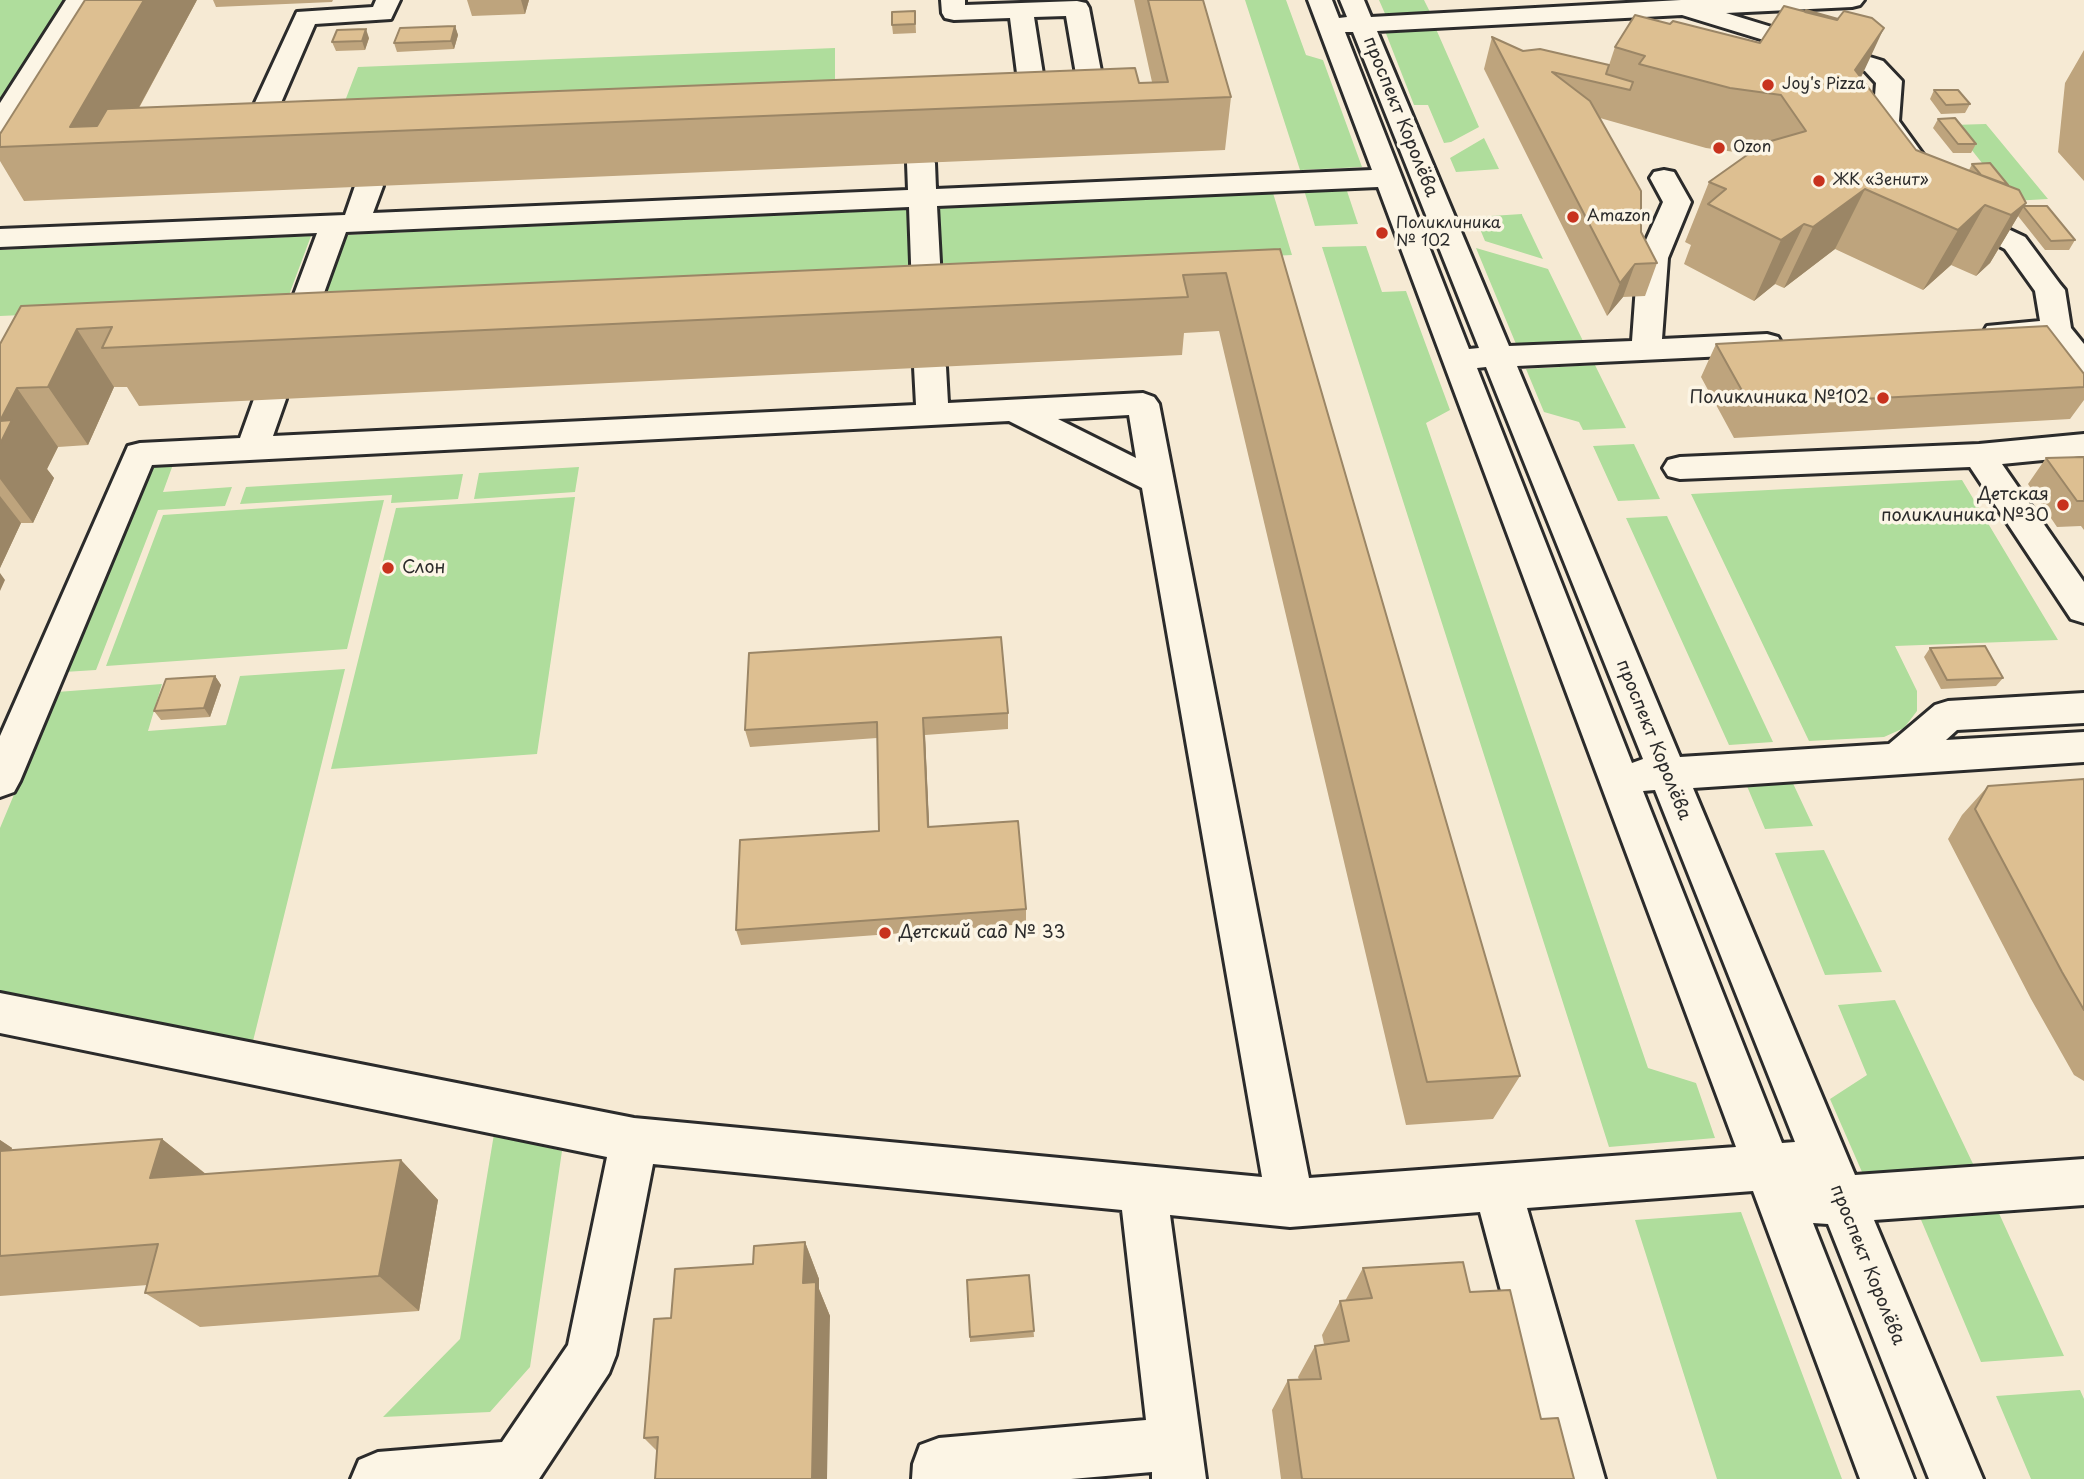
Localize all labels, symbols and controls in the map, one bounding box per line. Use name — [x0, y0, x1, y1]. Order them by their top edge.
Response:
street label: проспект Королёва — [1358, 34, 1442, 200]
place label: Joy's Pizza — [1782, 75, 1865, 95]
marker: Joy's Pizza — [1760, 77, 1776, 93]
place label: Ozon — [1733, 138, 1771, 158]
marker: Ozon — [1711, 140, 1727, 156]
place label: ЖК «Зенит» — [1833, 171, 1929, 191]
marker: ЖК «Зенит» — [1811, 173, 1827, 189]
place label: Amazon — [1587, 207, 1651, 227]
marker: Amazon — [1565, 209, 1581, 225]
place label: Поликлиника № 102 — [1396, 214, 1501, 252]
marker: Поликлиника № 102 — [1374, 225, 1390, 241]
place label: Поликлиника №102 — [1689, 387, 1869, 409]
marker: Поликлиника №102 — [1875, 390, 1891, 406]
place label: Детская поликлиника №30 — [1881, 484, 2049, 526]
marker: Детская поликлиника №30 — [2055, 497, 2071, 513]
place label: Слон — [402, 557, 445, 579]
marker: Слон — [380, 560, 396, 576]
street label: проспект Королёва — [1611, 657, 1695, 823]
place label: Детский сад № 33 — [899, 922, 1065, 944]
marker: Детский сад № 33 — [877, 925, 893, 941]
street label: проспект Королёва — [1825, 1182, 1909, 1348]

